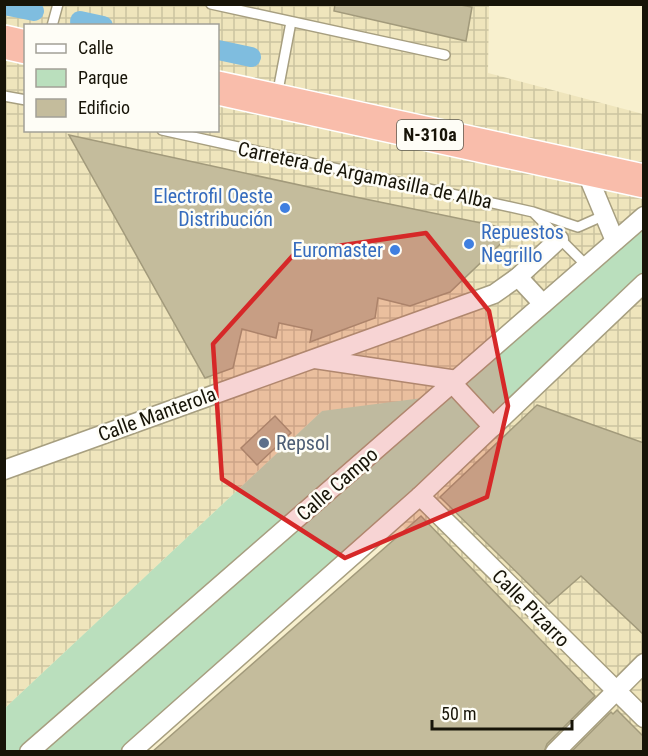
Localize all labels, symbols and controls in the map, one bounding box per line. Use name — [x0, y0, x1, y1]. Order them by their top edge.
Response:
legend — [24, 24, 219, 132]
text: Calle — [78, 37, 114, 58]
text: Parque — [78, 67, 128, 88]
text: Edificio — [78, 97, 130, 118]
road number: N-310a — [397, 120, 463, 150]
street label: Carretera de Argamasilla de Alba — [236, 136, 494, 214]
place label: Electrofil Oeste Distribución — [153, 184, 273, 231]
marker: Electrofil Oeste Distribución — [278, 201, 292, 215]
place label: Repuestos Negrillo — [481, 220, 564, 267]
marker: Repuestos Negrillo — [462, 237, 476, 251]
place label: Euromaster — [292, 238, 383, 262]
marker: Euromaster — [388, 243, 402, 257]
street label: Calle Manterola — [95, 382, 219, 446]
place label: Repsol — [276, 431, 330, 455]
marker: Repsol — [257, 436, 271, 450]
street label: Calle Campo — [291, 442, 383, 526]
street label: Calle Pizarro — [487, 564, 575, 652]
scale bar — [432, 693, 572, 731]
text: 50 m — [441, 703, 476, 724]

